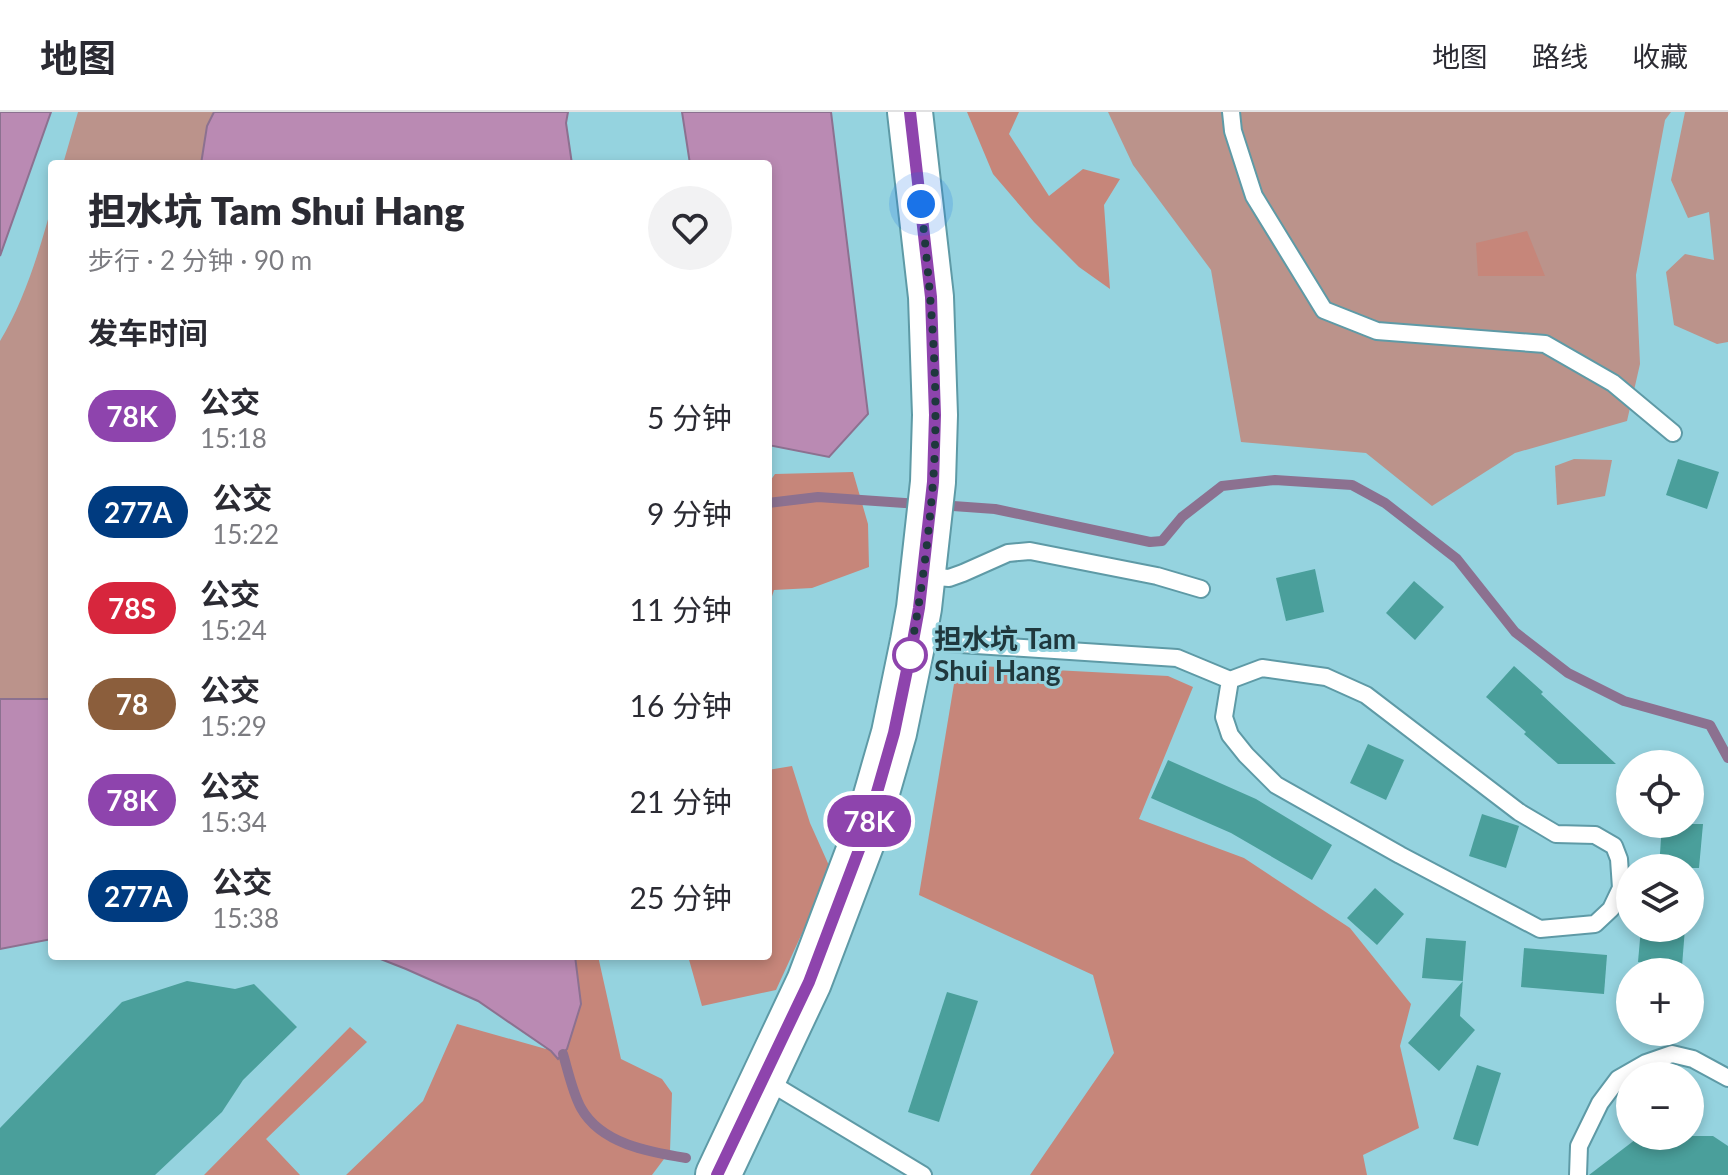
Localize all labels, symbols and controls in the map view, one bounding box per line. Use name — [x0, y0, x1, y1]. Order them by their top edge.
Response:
text: 地图 — [40, 34, 116, 80]
text: 地图 — [1432, 39, 1488, 73]
text: 路线 — [1532, 39, 1588, 73]
text: 收藏 — [1632, 39, 1688, 73]
your location — [901, 184, 941, 224]
button: heart — [648, 186, 732, 270]
text: 担水坑 Tam Shui Hang — [88, 187, 465, 233]
text: 步行 · 2 分钟 · 90 m — [88, 244, 312, 276]
text: 发车时间 — [88, 314, 208, 350]
text: 公交 — [200, 383, 260, 419]
text: 78K — [106, 399, 158, 433]
text: 5 分钟 — [647, 399, 732, 435]
text: 15:18 — [200, 422, 267, 454]
text: 公交 — [212, 479, 272, 515]
text: 277A — [104, 495, 172, 529]
text: 9 分钟 — [647, 495, 732, 531]
text: 15:22 — [212, 518, 279, 550]
text: 公交 — [200, 575, 260, 611]
text: 78S — [108, 591, 156, 625]
text: 11 分钟 — [630, 591, 732, 627]
text: 15:24 — [200, 614, 267, 646]
place label: 担水坑 Tam Shui Hang — [934, 621, 1076, 687]
marker: 担水坑 Tam Shui Hang — [893, 638, 927, 672]
text: 公交 — [200, 671, 260, 707]
text: 78 — [116, 687, 148, 721]
text: 16 分钟 — [630, 687, 732, 723]
text: 15:29 — [200, 710, 267, 742]
map controls — [1616, 750, 1704, 1150]
button: locate — [1616, 750, 1704, 838]
text: 公交 — [200, 767, 260, 803]
text: 78K — [106, 783, 158, 817]
text: 21 分钟 — [630, 783, 732, 819]
line badge: 78K — [823, 795, 915, 847]
text: 78K — [843, 804, 895, 838]
text: 15:34 — [200, 806, 267, 838]
button: layers — [1616, 854, 1704, 942]
text: 公交 — [212, 863, 272, 899]
text: 277A — [104, 879, 172, 913]
text: 25 分钟 — [630, 879, 732, 915]
text: 15:38 — [212, 902, 279, 934]
button: + — [1616, 958, 1704, 1046]
button: − — [1616, 1062, 1704, 1150]

